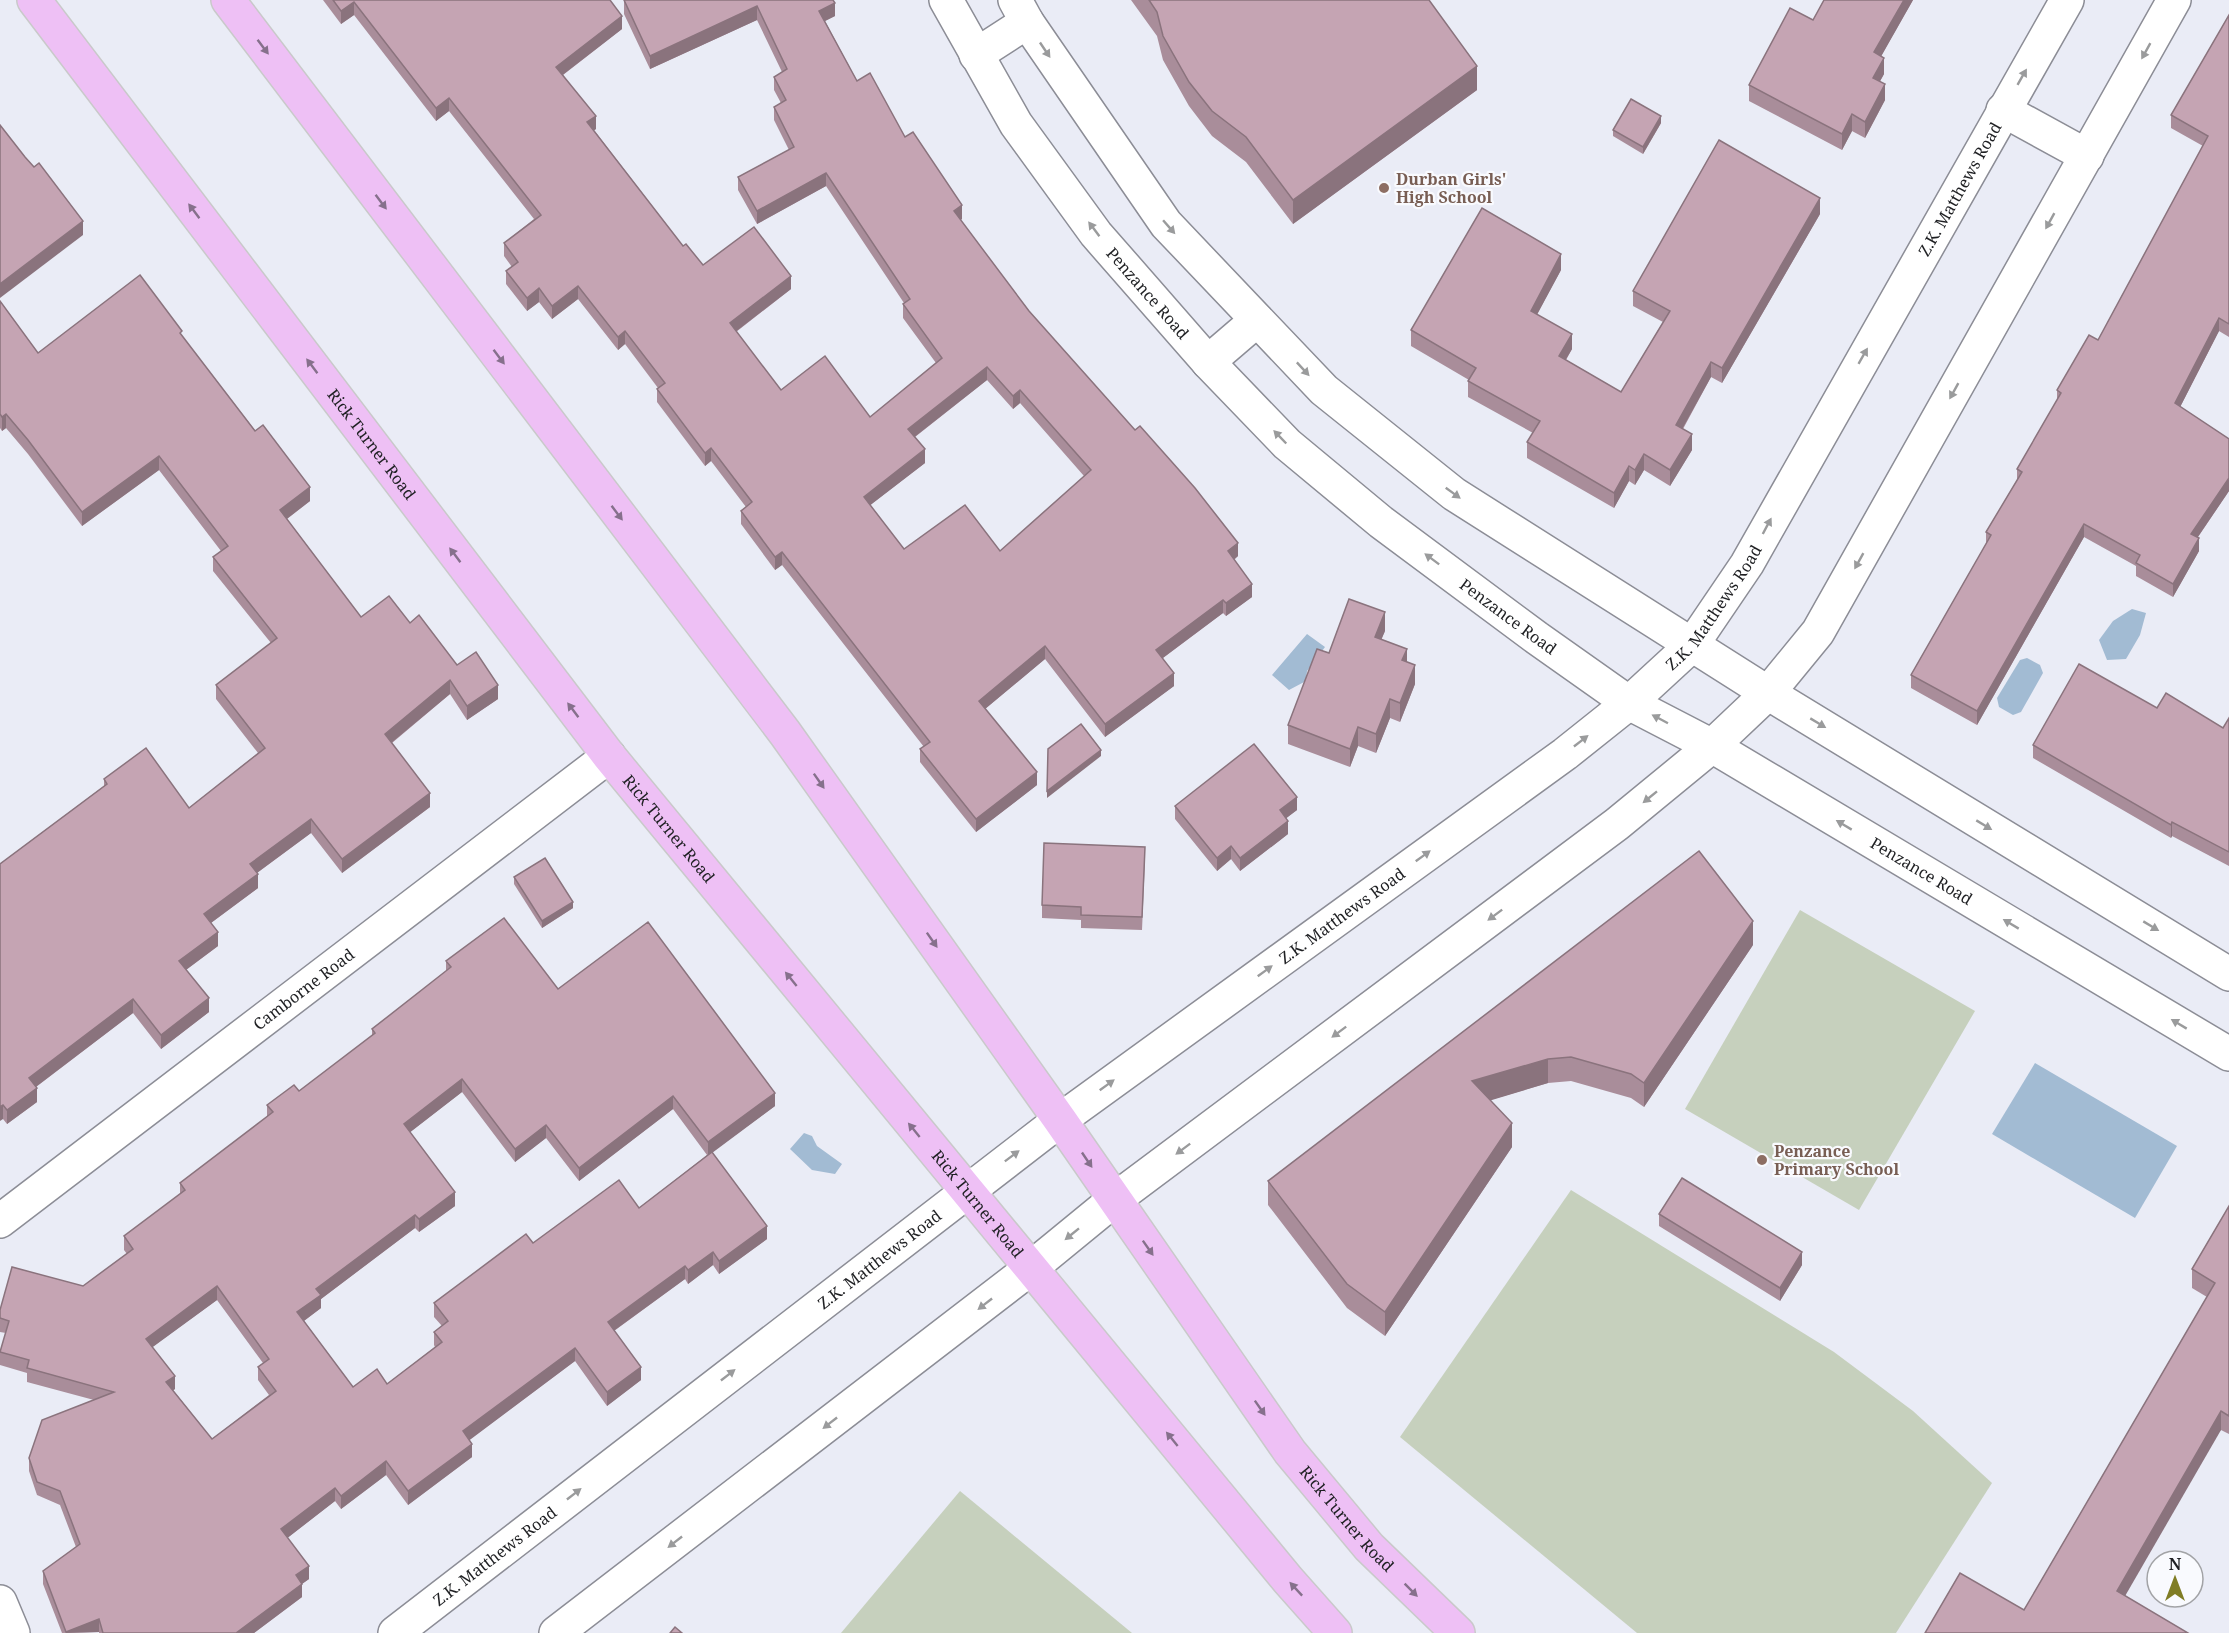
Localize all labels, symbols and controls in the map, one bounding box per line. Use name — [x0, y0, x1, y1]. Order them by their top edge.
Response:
one-way arrow — [257, 39, 269, 54]
one-way arrow — [1039, 41, 1051, 57]
one-way arrow — [2140, 43, 2151, 59]
one-way arrow — [2017, 68, 2027, 85]
street label: Z.K. Matthews Road — [1913, 118, 2007, 260]
place label: Durban Girls' High School — [1396, 168, 1506, 208]
marker: Durban Girls' High School — [1377, 181, 1391, 195]
one-way arrow — [375, 194, 388, 210]
one-way arrow — [188, 203, 200, 219]
one-way arrow — [2045, 213, 2055, 230]
one-way arrow — [1162, 219, 1175, 234]
one-way arrow — [1088, 222, 1100, 237]
street label: Penzance Road — [1102, 243, 1194, 344]
one-way arrow — [1858, 348, 1868, 365]
one-way arrow — [493, 350, 505, 365]
one-way arrow — [306, 358, 318, 374]
one-way arrow — [1296, 361, 1310, 376]
one-way arrow — [1949, 383, 1960, 399]
street label: Rick Turner Road — [323, 384, 421, 504]
one-way arrow — [1274, 430, 1288, 444]
one-way arrow — [1444, 487, 1460, 499]
one-way arrow — [611, 505, 623, 520]
one-way arrow — [1762, 517, 1772, 534]
street label: Z.K. Matthews Road — [1661, 541, 1767, 675]
one-way arrow — [450, 547, 462, 562]
one-way arrow — [1854, 553, 1864, 570]
one-way arrow — [1424, 554, 1439, 566]
street label: Penzance Road — [1455, 573, 1561, 660]
one-way arrow — [567, 702, 580, 718]
one-way arrow — [1651, 714, 1668, 724]
one-way arrow — [1810, 718, 1826, 729]
one-way arrow — [1573, 736, 1588, 748]
street label: Rick Turner Road — [618, 770, 720, 887]
one-way arrow — [813, 773, 824, 789]
one-way arrow — [1642, 790, 1658, 803]
one-way arrow — [1976, 819, 1992, 830]
one-way arrow — [1835, 820, 1852, 830]
street label: Penzance Road — [1866, 832, 1977, 910]
one-way arrow — [1416, 851, 1431, 863]
street label: Z.K. Matthews Road — [1274, 862, 1409, 969]
one-way arrow — [1487, 909, 1503, 921]
one-way arrow — [2003, 919, 2019, 930]
one-way arrow — [2143, 921, 2159, 932]
one-way arrow — [926, 931, 938, 947]
street label: Camborne Road — [248, 943, 359, 1035]
one-way arrow — [1257, 965, 1273, 977]
one-way arrow — [785, 972, 798, 987]
one-way arrow — [2170, 1019, 2187, 1029]
one-way arrow — [1331, 1025, 1347, 1038]
one-way arrow — [1099, 1079, 1115, 1091]
one-way arrow — [909, 1122, 921, 1137]
place label: Penzance Primary School — [1774, 1140, 1899, 1180]
one-way arrow — [1175, 1142, 1191, 1155]
street label: Rick Turner Road — [927, 1145, 1029, 1262]
one-way arrow — [1003, 1150, 1019, 1162]
one-way arrow — [1081, 1152, 1092, 1168]
marker: Penzance Primary School — [1755, 1153, 1769, 1167]
street label: Z.K. Matthews Road — [813, 1204, 946, 1314]
one-way arrow — [1065, 1228, 1080, 1240]
one-way arrow — [1142, 1240, 1154, 1256]
one-way arrow — [977, 1298, 993, 1310]
one-way arrow — [720, 1368, 736, 1381]
one-way arrow — [1253, 1400, 1265, 1416]
one-way arrow — [822, 1416, 838, 1429]
one-way arrow — [1165, 1431, 1178, 1447]
street label: Rick Turner Road — [1295, 1461, 1399, 1577]
one-way arrow — [566, 1489, 581, 1501]
street label: Z.K. Matthews Road — [428, 1501, 561, 1611]
one-way arrow — [668, 1535, 683, 1547]
north arrow — [2145, 1549, 2205, 1609]
text: N — [2169, 1553, 2182, 1575]
one-way arrow — [1289, 1582, 1303, 1597]
one-way arrow — [1404, 1582, 1418, 1597]

